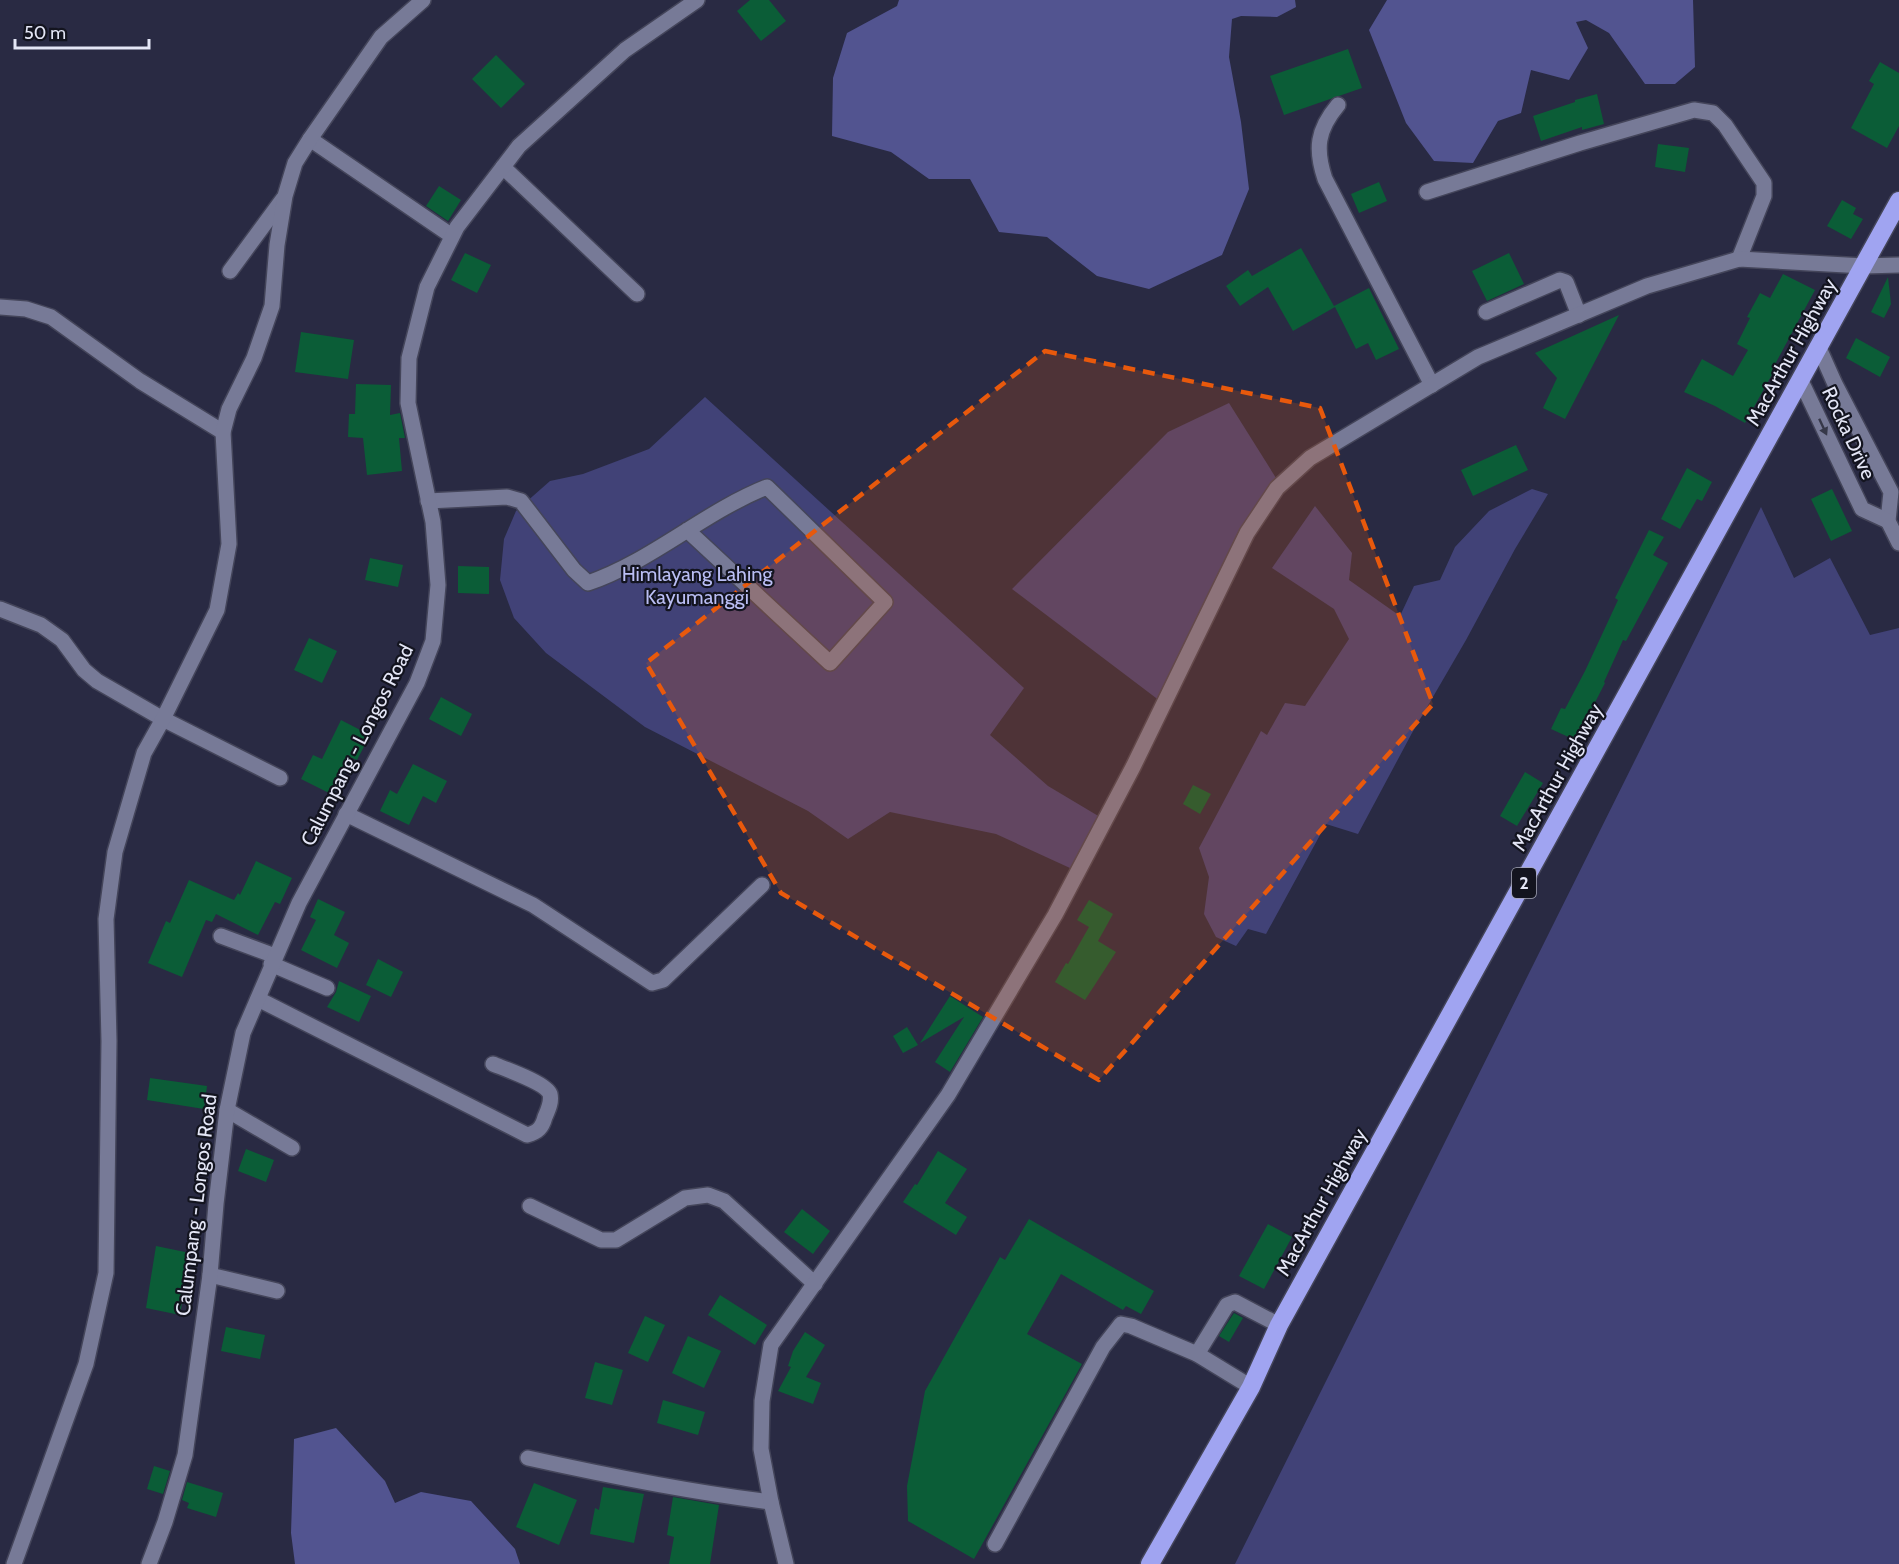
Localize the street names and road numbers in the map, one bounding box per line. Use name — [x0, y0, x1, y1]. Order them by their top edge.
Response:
street label: MacArthur Highway — [1741, 274, 1841, 430]
street label: Rocka Drive — [1817, 383, 1881, 483]
street label: Calumpang - Longos Road — [296, 640, 418, 850]
street label: MacArthur Highway — [1507, 699, 1607, 855]
road number: 2 — [1512, 868, 1536, 898]
street label: Calumpang - Longos Road — [170, 1093, 222, 1317]
street label: MacArthur Highway — [1271, 1124, 1371, 1280]

